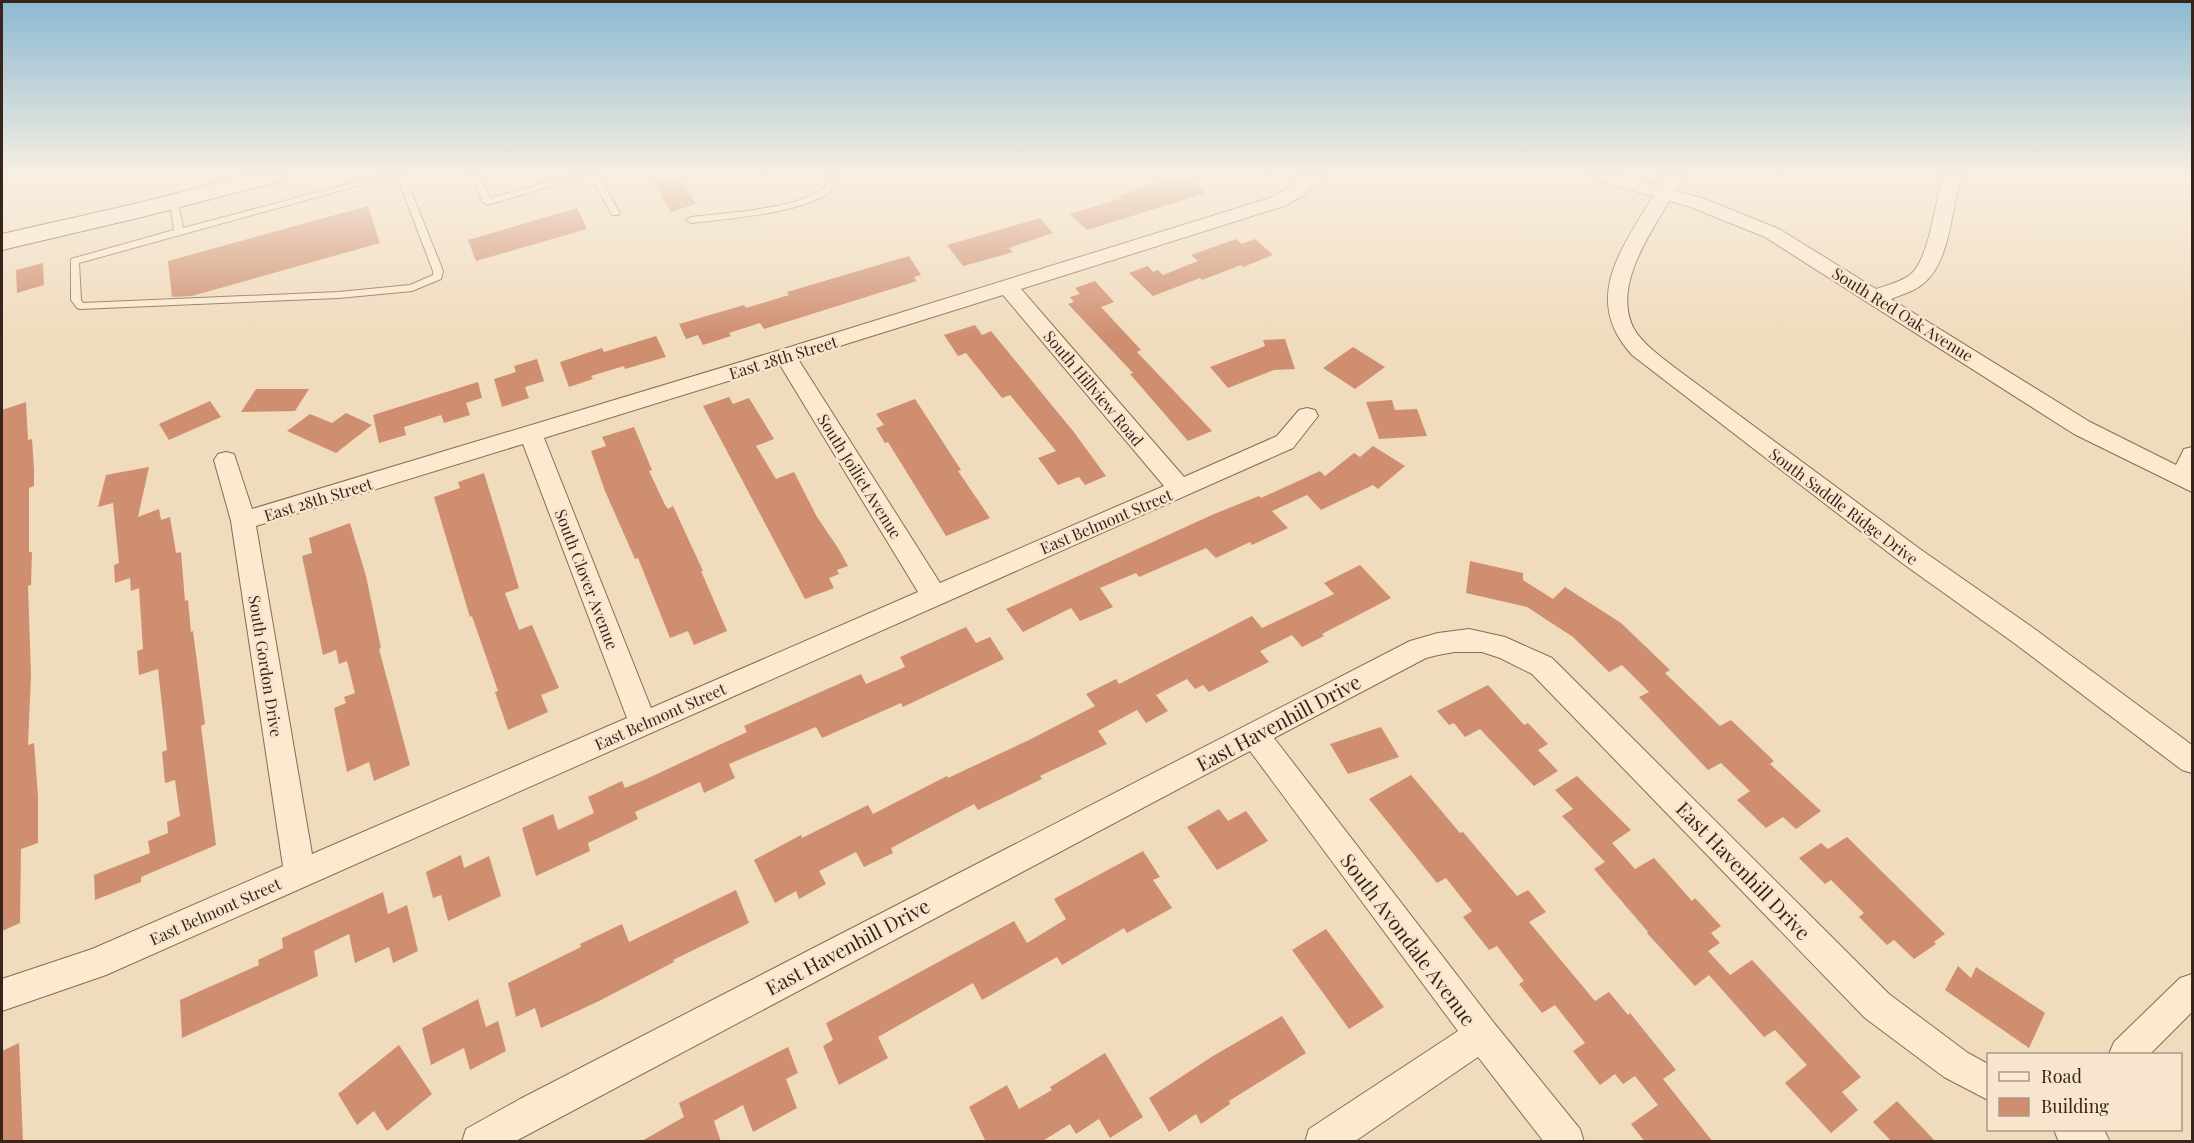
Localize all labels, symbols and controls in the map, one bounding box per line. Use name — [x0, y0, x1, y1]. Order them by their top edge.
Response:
street label: South Red Oak Avenue — [1829, 262, 1977, 366]
street label: South Hillview Road — [1040, 326, 1148, 450]
street label: East 28th Street — [726, 330, 840, 383]
street label: South Joiliet Avenue — [813, 410, 907, 542]
street label: South Saddle Ridge Drive — [1765, 443, 1923, 569]
street label: East 28th Street — [261, 472, 375, 525]
street label: East Belmont Street — [1037, 484, 1176, 558]
street label: South Clover Avenue — [551, 506, 623, 652]
street label: South Gordon Drive — [244, 594, 288, 738]
street label: East Havenhill Drive — [1191, 667, 1365, 777]
street label: East Belmont Street — [591, 677, 729, 754]
street label: East Havenhill Drive — [1671, 795, 1817, 945]
street label: South Avondale Avenue — [1335, 847, 1483, 1031]
street label: East Belmont Street — [146, 872, 284, 949]
street label: East Havenhill Drive — [760, 891, 934, 1001]
legend — [1987, 1053, 2182, 1131]
text: Road — [2041, 1064, 2082, 1088]
text: Building — [2041, 1094, 2109, 1118]

